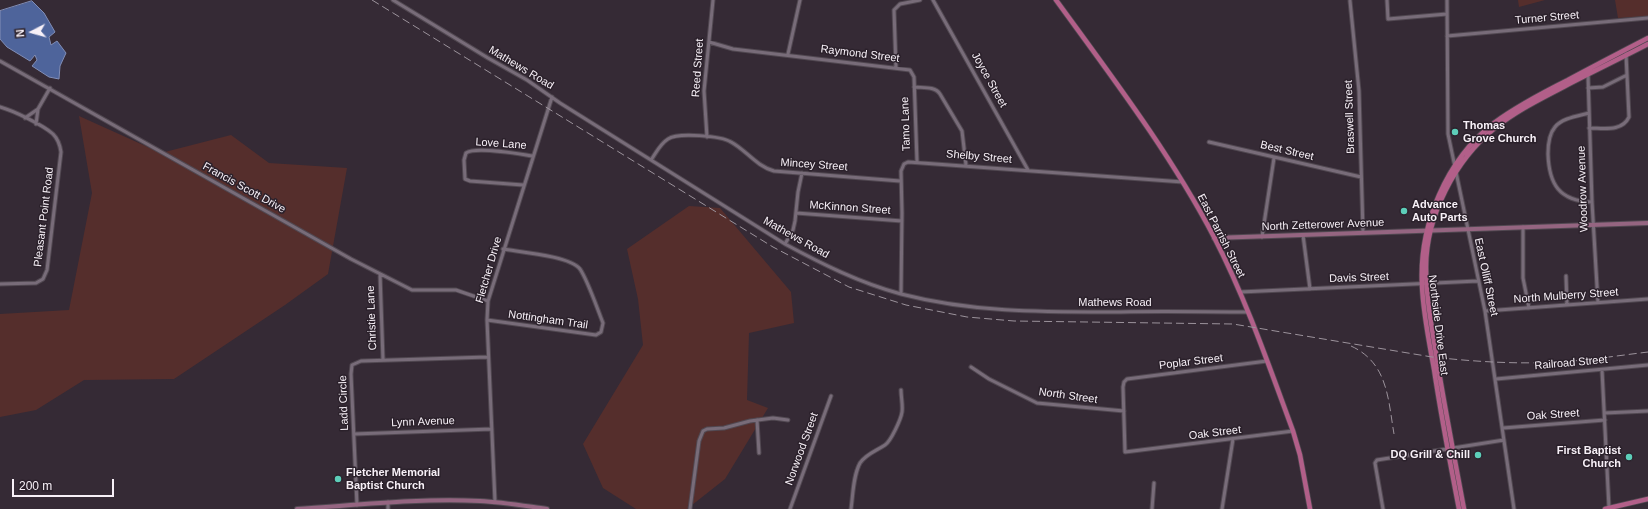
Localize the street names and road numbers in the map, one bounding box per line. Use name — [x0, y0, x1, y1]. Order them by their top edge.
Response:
street label: Turner Street — [1514, 9, 1580, 27]
street label: Reed Street — [689, 38, 707, 98]
street label: Mathews Road — [486, 43, 556, 93]
street label: Raymond Street — [820, 43, 900, 65]
street label: Joyce Street — [968, 50, 1010, 110]
street label: Braswell Street — [1342, 80, 1358, 154]
street label: Tamo Lane — [898, 97, 914, 151]
street label: Love Lane — [475, 136, 527, 152]
street label: Best Street — [1259, 138, 1315, 164]
street label: Woodrow Avenue — [1575, 146, 1591, 232]
street label: Shelby Street — [946, 148, 1012, 166]
street label: Mincey Street — [780, 156, 848, 174]
street label: Francis Scott Drive — [200, 160, 288, 216]
street label: Pleasant Point Road — [31, 166, 57, 268]
street label: East Parrish Street — [1194, 192, 1248, 280]
street label: McKinnon Street — [809, 199, 891, 217]
street label: Mathews Road — [761, 214, 831, 262]
street label: North Zetterower Avenue — [1261, 216, 1385, 234]
street label: Fletcher Drive — [473, 235, 505, 305]
street label: East Olliff Street — [1471, 237, 1501, 317]
street label: Davis Street — [1329, 270, 1389, 286]
street label: Northside Drive East — [1425, 274, 1451, 376]
street label: Christie Lane — [364, 285, 380, 351]
street label: North Mulberry Street — [1513, 286, 1619, 306]
street label: Mathews Road — [1078, 296, 1152, 310]
street label: Nottingham Trail — [507, 308, 589, 332]
street label: Poplar Street — [1158, 352, 1224, 372]
street label: Railroad Street — [1534, 353, 1608, 373]
street label: Ladd Circle — [336, 375, 352, 431]
street label: North Street — [1038, 385, 1098, 407]
street label: Oak Street — [1526, 407, 1580, 423]
street label: Norwood Street — [783, 411, 821, 487]
street label: Lynn Avenue — [391, 414, 455, 430]
street label: Oak Street — [1188, 423, 1242, 443]

